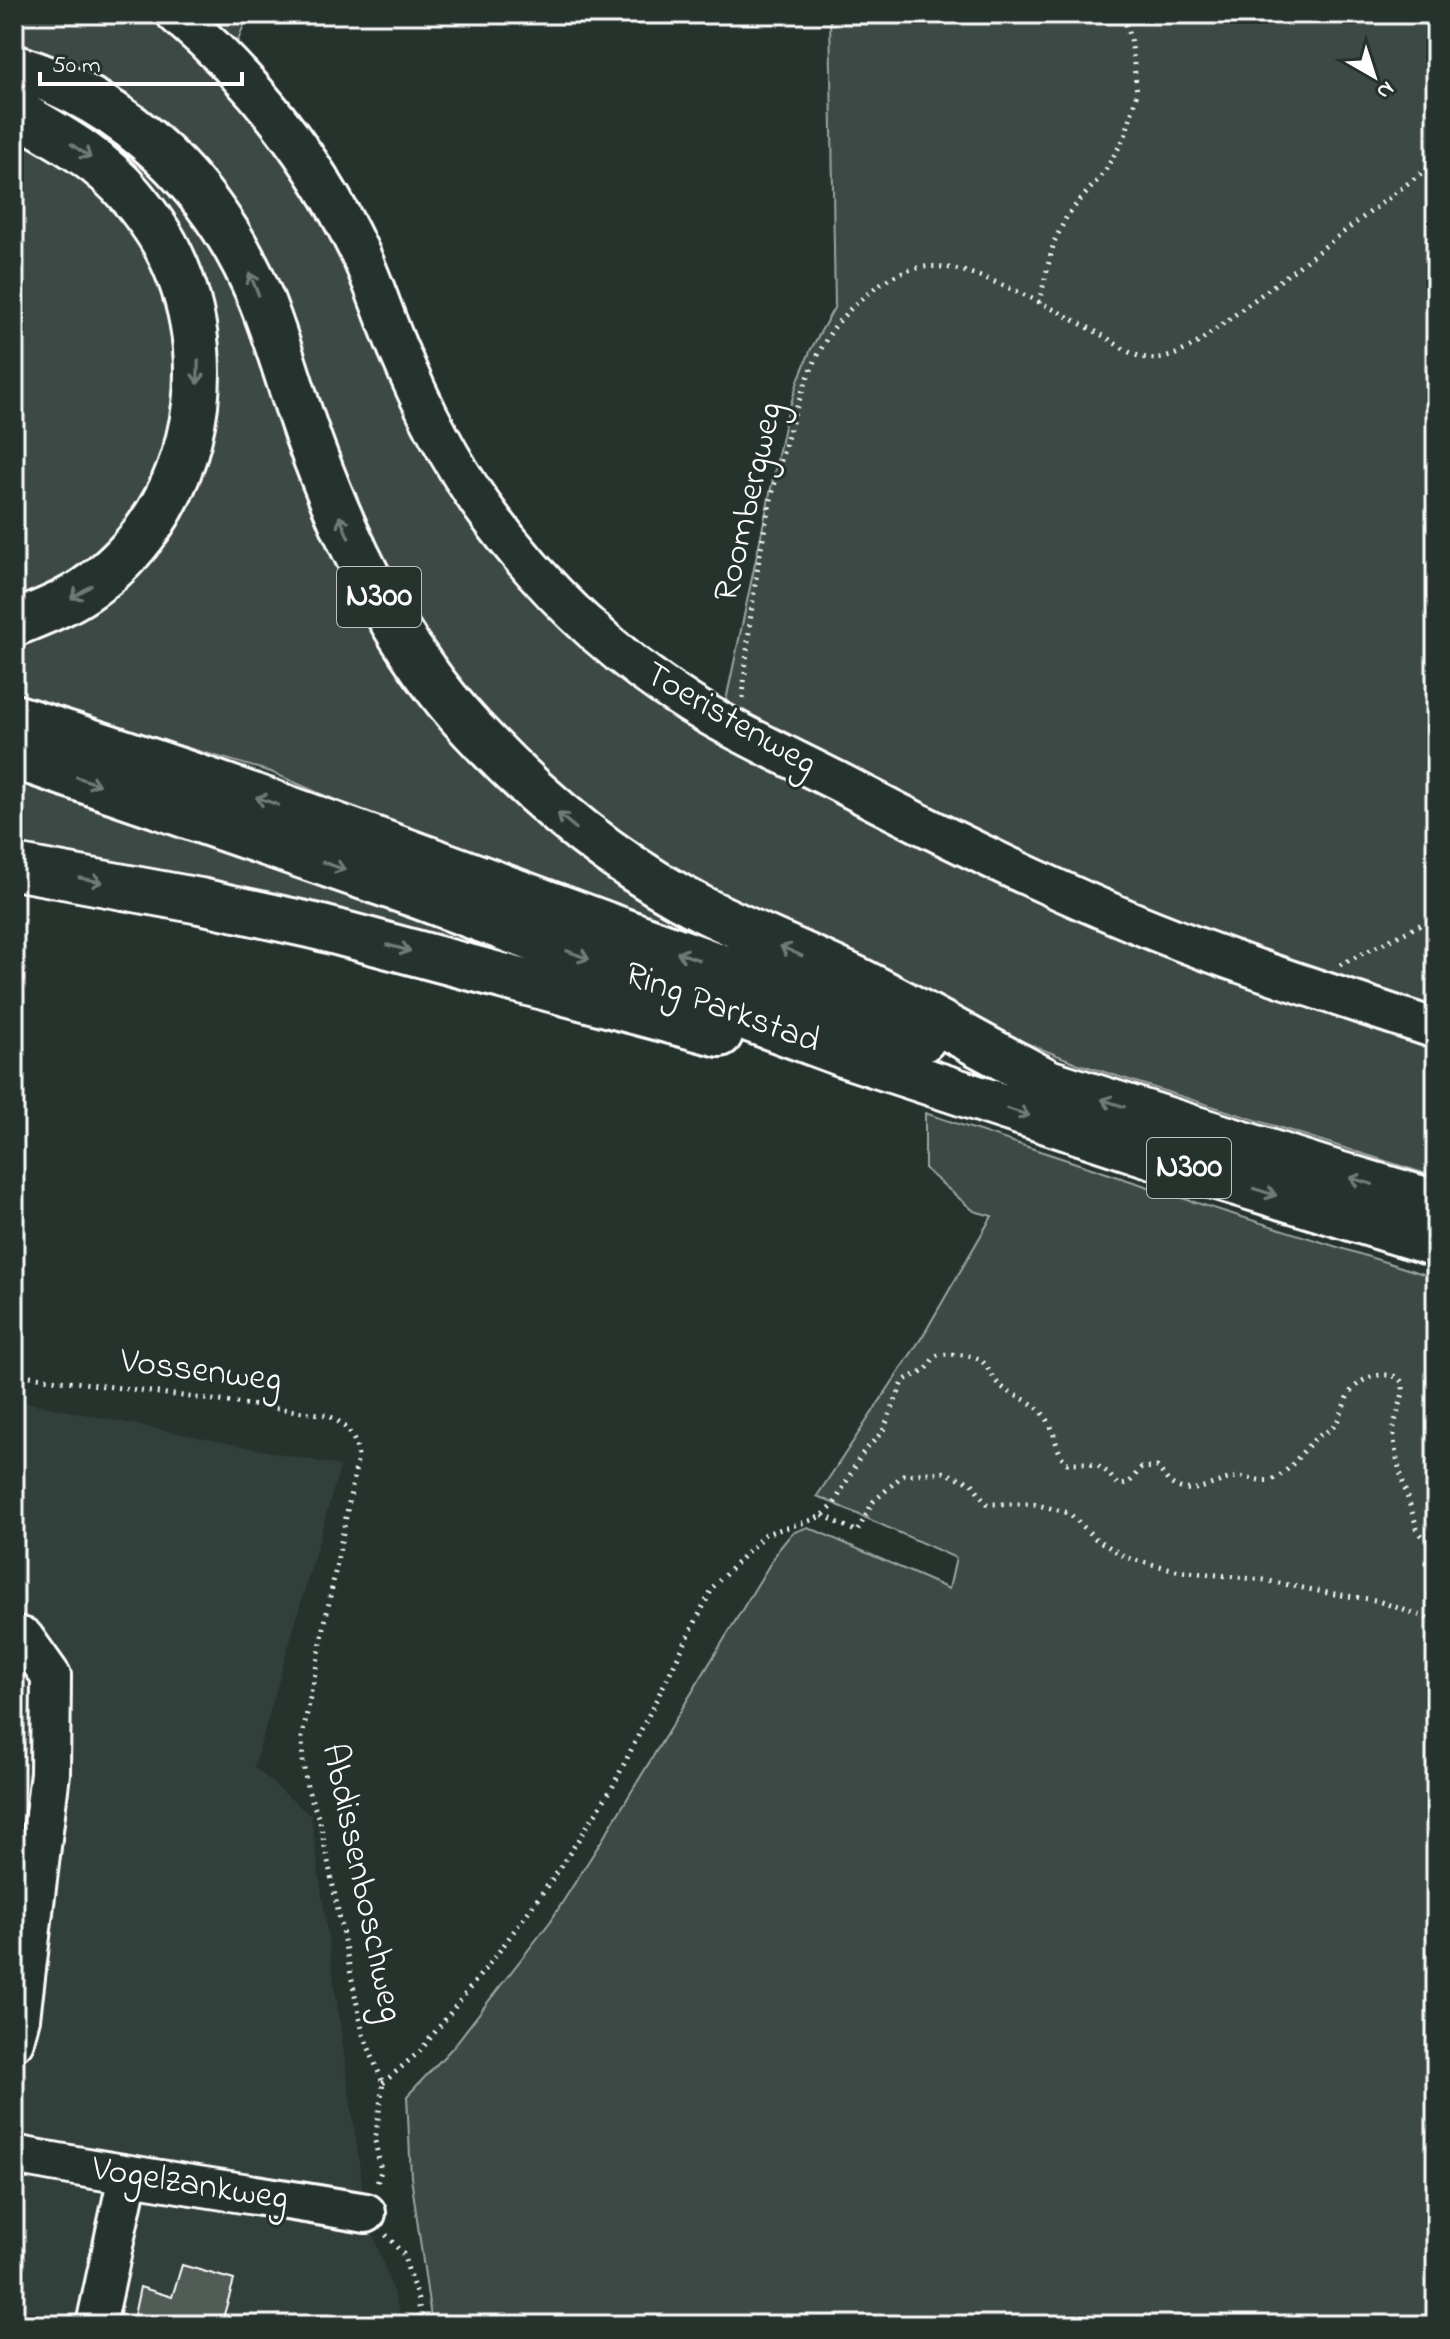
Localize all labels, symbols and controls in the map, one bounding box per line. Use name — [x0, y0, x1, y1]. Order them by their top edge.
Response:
scale bar — [40, 36, 242, 86]
north arrow — [1334, 36, 1414, 116]
text: 50 m — [52, 49, 101, 84]
text: N — [1369, 72, 1401, 106]
one-way arrow — [69, 143, 91, 159]
one-way arrow — [245, 272, 260, 296]
one-way arrow — [190, 358, 205, 385]
street label: Roombergweg — [701, 397, 799, 607]
one-way arrow — [336, 515, 351, 540]
road number: N300 — [337, 567, 421, 627]
one-way arrow — [70, 584, 93, 600]
street label: Toeristenweg — [634, 649, 826, 791]
one-way arrow — [75, 774, 100, 789]
one-way arrow — [255, 793, 280, 807]
one-way arrow — [557, 812, 578, 830]
one-way arrow — [321, 859, 346, 874]
one-way arrow — [78, 874, 103, 889]
one-way arrow — [386, 942, 412, 957]
one-way arrow — [779, 942, 804, 957]
one-way arrow — [676, 948, 701, 962]
one-way arrow — [565, 949, 590, 963]
street label: Ring Parkstad — [617, 949, 827, 1069]
one-way arrow — [1101, 1095, 1126, 1110]
one-way arrow — [1005, 1106, 1030, 1121]
road number: N300 — [1147, 1138, 1231, 1198]
one-way arrow — [1349, 1173, 1375, 1188]
one-way arrow — [1252, 1185, 1278, 1200]
street label: Vossenweg — [116, 1336, 285, 1408]
street label: Abdissenboschweg — [306, 1739, 416, 2027]
street label: Vogelzankweg — [87, 2143, 292, 2227]

